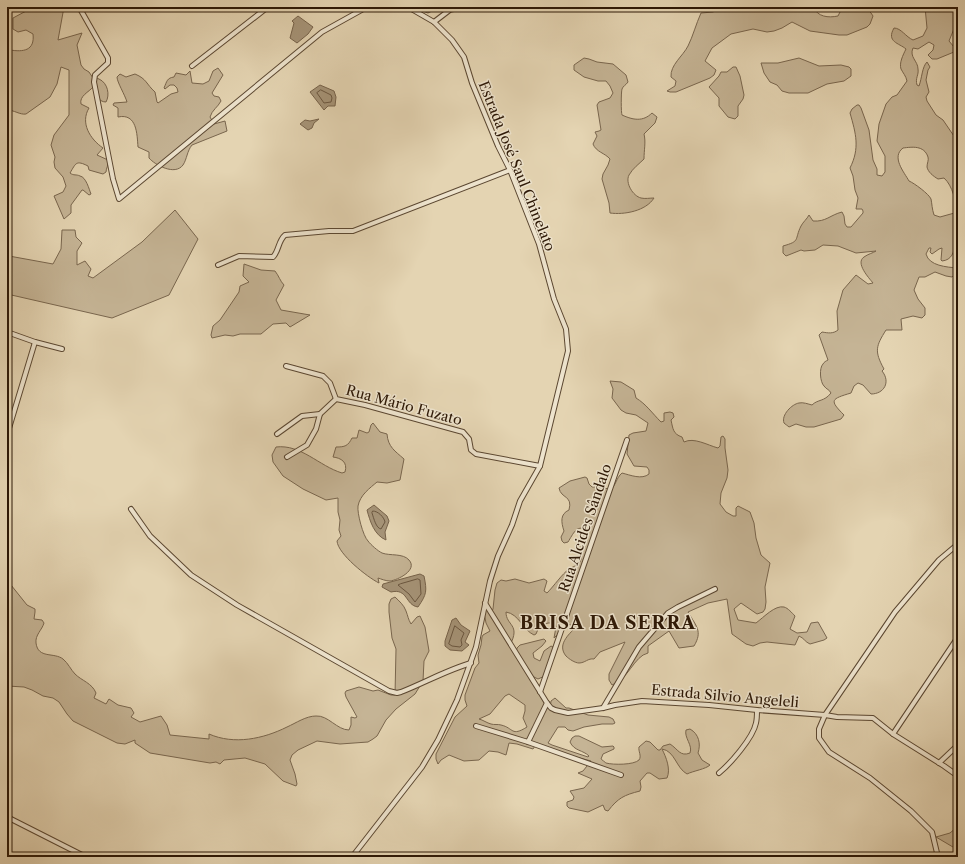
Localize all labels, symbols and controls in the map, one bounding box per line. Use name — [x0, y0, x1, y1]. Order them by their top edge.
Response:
street label: Estrada José Saul Chinelato — [475, 78, 559, 254]
street label: Rua Mário Fuzato — [344, 381, 464, 429]
street label: Rua Alcides Sândalo — [555, 461, 615, 595]
district label: BRISA DA SERRA — [520, 612, 696, 634]
street label: Estrada Silvio Angeleli — [650, 681, 800, 711]

